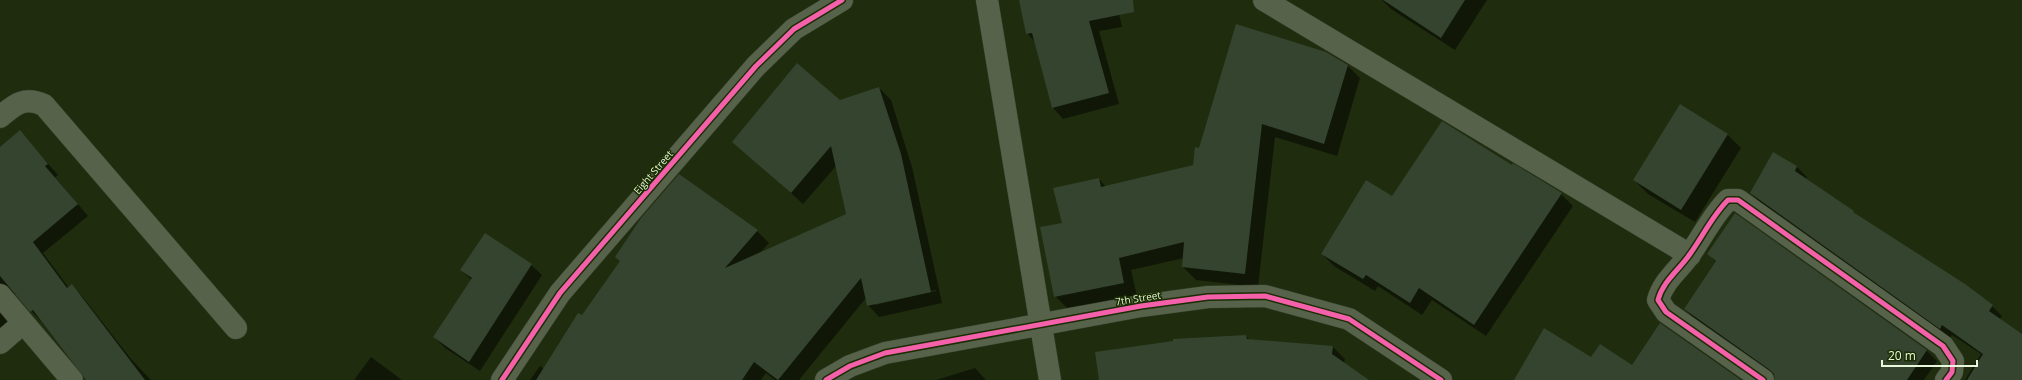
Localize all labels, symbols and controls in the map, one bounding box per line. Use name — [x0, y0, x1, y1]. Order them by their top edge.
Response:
street label: Eight Street — [630, 147, 676, 197]
street label: 7th Street — [1114, 287, 1162, 309]
scale bar — [1882, 342, 1977, 368]
text: 20 m — [1888, 347, 1916, 364]

